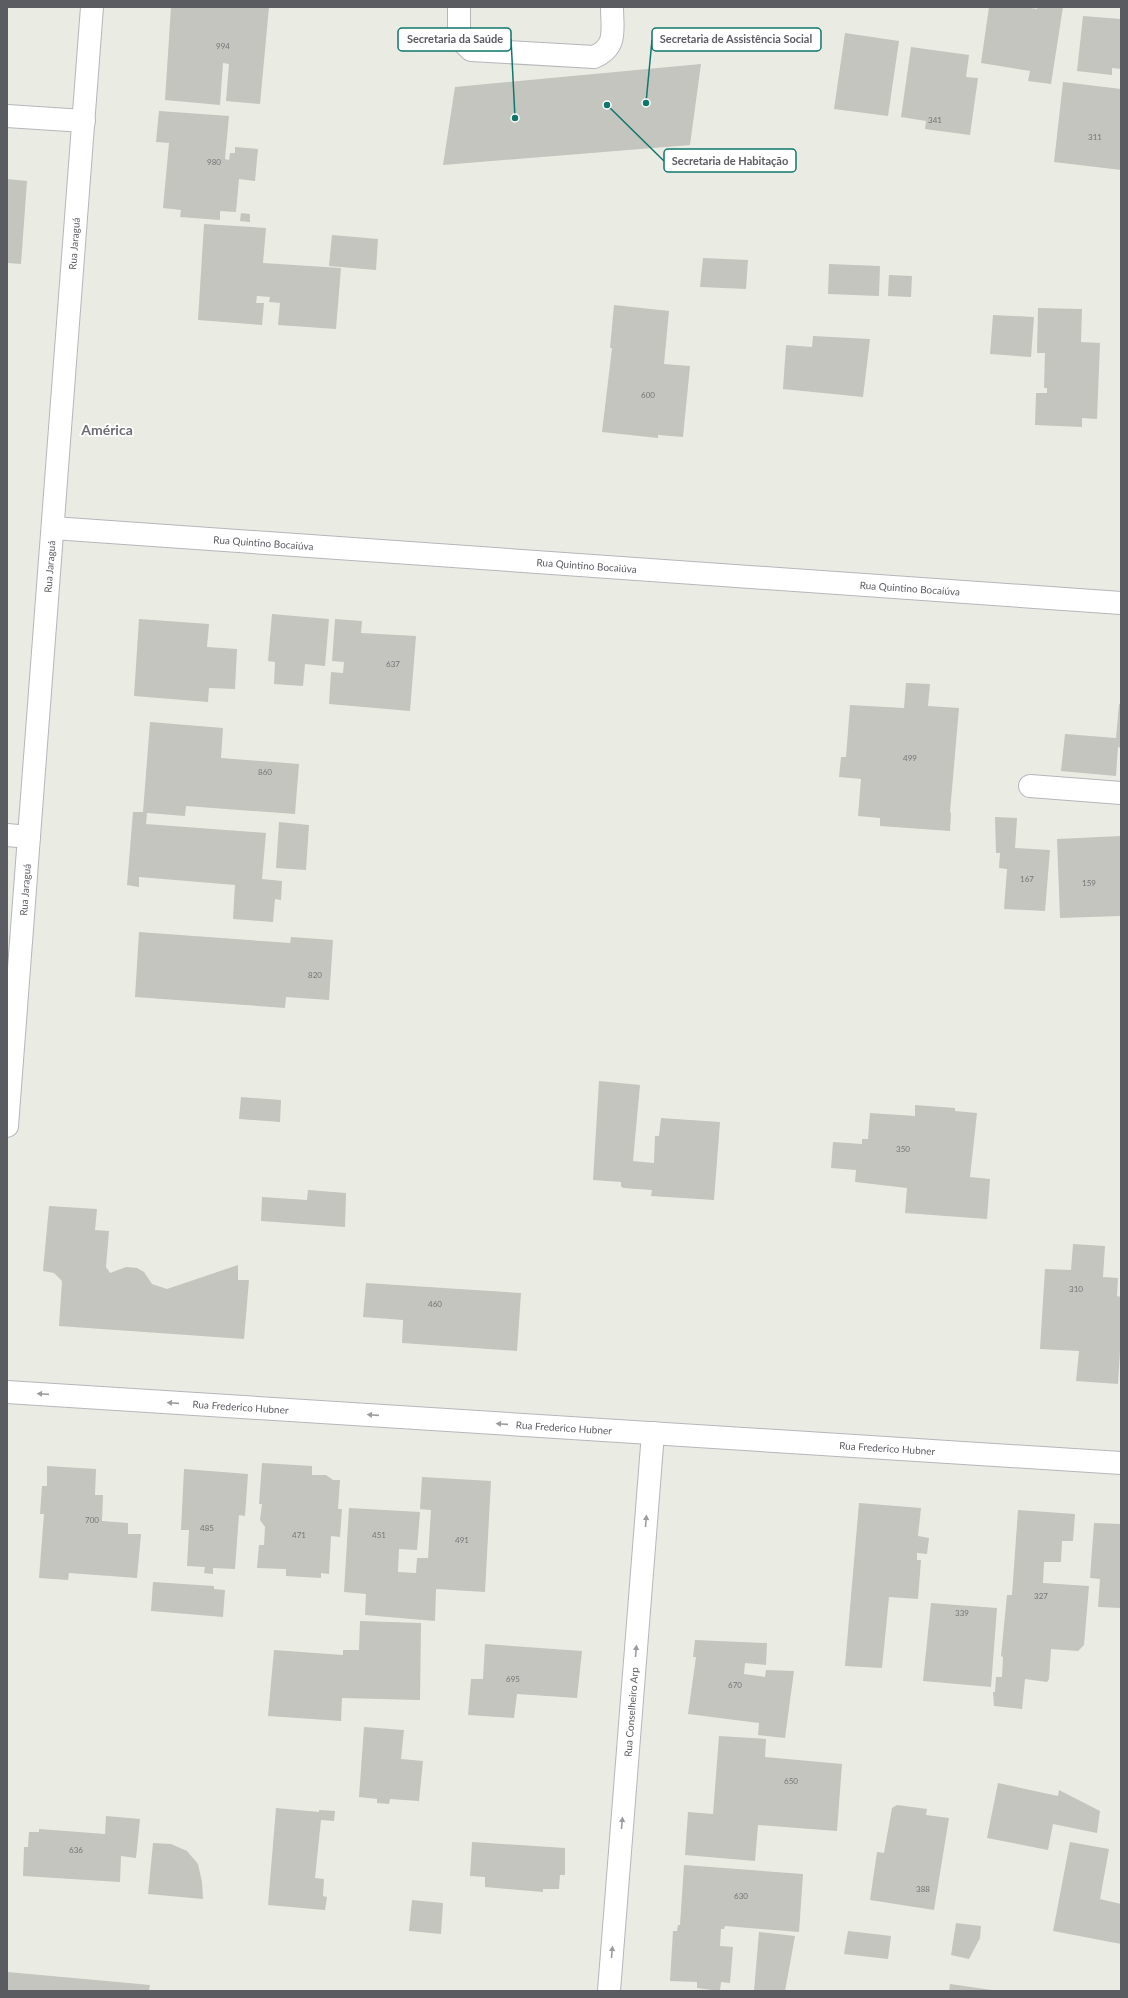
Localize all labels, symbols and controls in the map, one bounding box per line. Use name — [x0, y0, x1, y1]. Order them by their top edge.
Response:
callout: Secretaria da Saúde — [398, 28, 511, 51]
callout: Secretaria de Assistência Social — [652, 28, 821, 51]
text: Secretaria da Saúde — [407, 32, 503, 45]
text: Secretaria de Assistência Social — [660, 32, 812, 45]
house number: 994 — [216, 41, 230, 51]
house number: 341 — [928, 115, 942, 125]
house number: 311 — [1088, 132, 1102, 142]
callout: Secretaria de Habitação — [664, 149, 796, 172]
text: Secretaria de Habitação — [672, 154, 788, 167]
house number: 980 — [207, 157, 221, 167]
street label: Rua Jaraguá — [66, 217, 82, 270]
house number: 600 — [641, 390, 655, 400]
district label: América — [80, 421, 133, 438]
street label: Rua Quintino Bocaiúva — [213, 533, 314, 552]
street label: Rua Jaraguá — [42, 540, 57, 593]
street label: Rua Quintino Bocaiúva — [536, 556, 637, 575]
street label: Rua Quintino Bocaiúva — [859, 579, 960, 598]
house number: 637 — [386, 659, 400, 669]
house number: 499 — [903, 753, 917, 763]
house number: 860 — [258, 767, 272, 777]
street label: Rua Jaraguá — [17, 863, 33, 916]
house number: 167 — [1020, 874, 1034, 884]
house number: 159 — [1082, 878, 1096, 888]
house number: 820 — [308, 970, 322, 980]
house number: 350 — [896, 1144, 910, 1154]
house number: 310 — [1069, 1284, 1083, 1294]
house number: 460 — [428, 1299, 442, 1309]
one-way arrow — [37, 1391, 49, 1398]
street label: Rua Frederico Hubner — [192, 1398, 289, 1416]
one-way arrow — [167, 1399, 179, 1406]
one-way arrow — [367, 1412, 379, 1419]
street label: Rua Frederico Hubner — [515, 1418, 613, 1437]
one-way arrow — [496, 1420, 508, 1427]
street label: Rua Frederico Hubner — [839, 1439, 936, 1457]
house number: 700 — [85, 1515, 99, 1525]
one-way arrow — [643, 1515, 650, 1527]
house number: 485 — [200, 1523, 214, 1533]
house number: 471 — [292, 1530, 306, 1540]
house number: 451 — [372, 1530, 386, 1540]
house number: 491 — [455, 1535, 469, 1545]
house number: 327 — [1034, 1591, 1048, 1601]
house number: 339 — [955, 1608, 969, 1618]
one-way arrow — [632, 1645, 639, 1657]
street label: Rua Conselheiro Arp — [622, 1666, 641, 1757]
house number: 695 — [506, 1674, 520, 1684]
house number: 670 — [728, 1680, 742, 1690]
house number: 650 — [784, 1776, 798, 1786]
one-way arrow — [619, 1816, 626, 1829]
house number: 636 — [69, 1845, 83, 1855]
house number: 388 — [916, 1884, 930, 1894]
house number: 630 — [734, 1891, 748, 1901]
one-way arrow — [609, 1946, 616, 1958]

